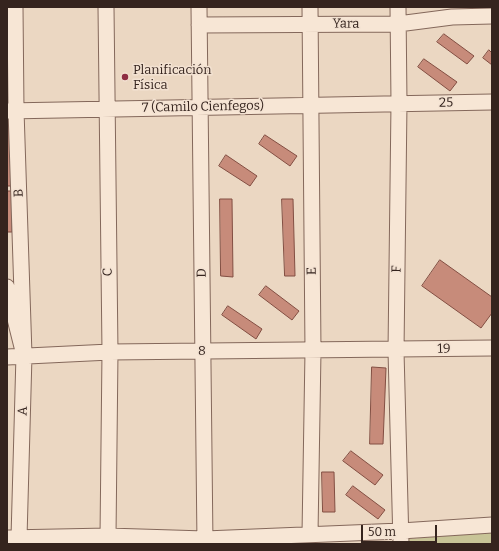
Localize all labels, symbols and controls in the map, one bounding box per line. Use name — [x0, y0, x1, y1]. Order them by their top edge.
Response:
street label: Yara — [333, 16, 359, 32]
place label: Planificación Física — [133, 62, 212, 93]
marker: Planificación Física — [120, 72, 130, 82]
street label: 25 — [439, 95, 453, 111]
street label: 7 (Camilo Cienfegos) — [142, 98, 264, 116]
street label: B — [11, 189, 27, 197]
street label: F — [389, 265, 405, 273]
street label: E — [304, 267, 320, 275]
street label: C — [100, 268, 116, 276]
street label: D — [194, 268, 210, 278]
street label: 19 — [437, 341, 451, 357]
street label: 8 — [198, 343, 206, 359]
street label: A — [15, 406, 31, 416]
scale bar — [363, 517, 439, 543]
text: 50 m — [368, 525, 396, 539]

